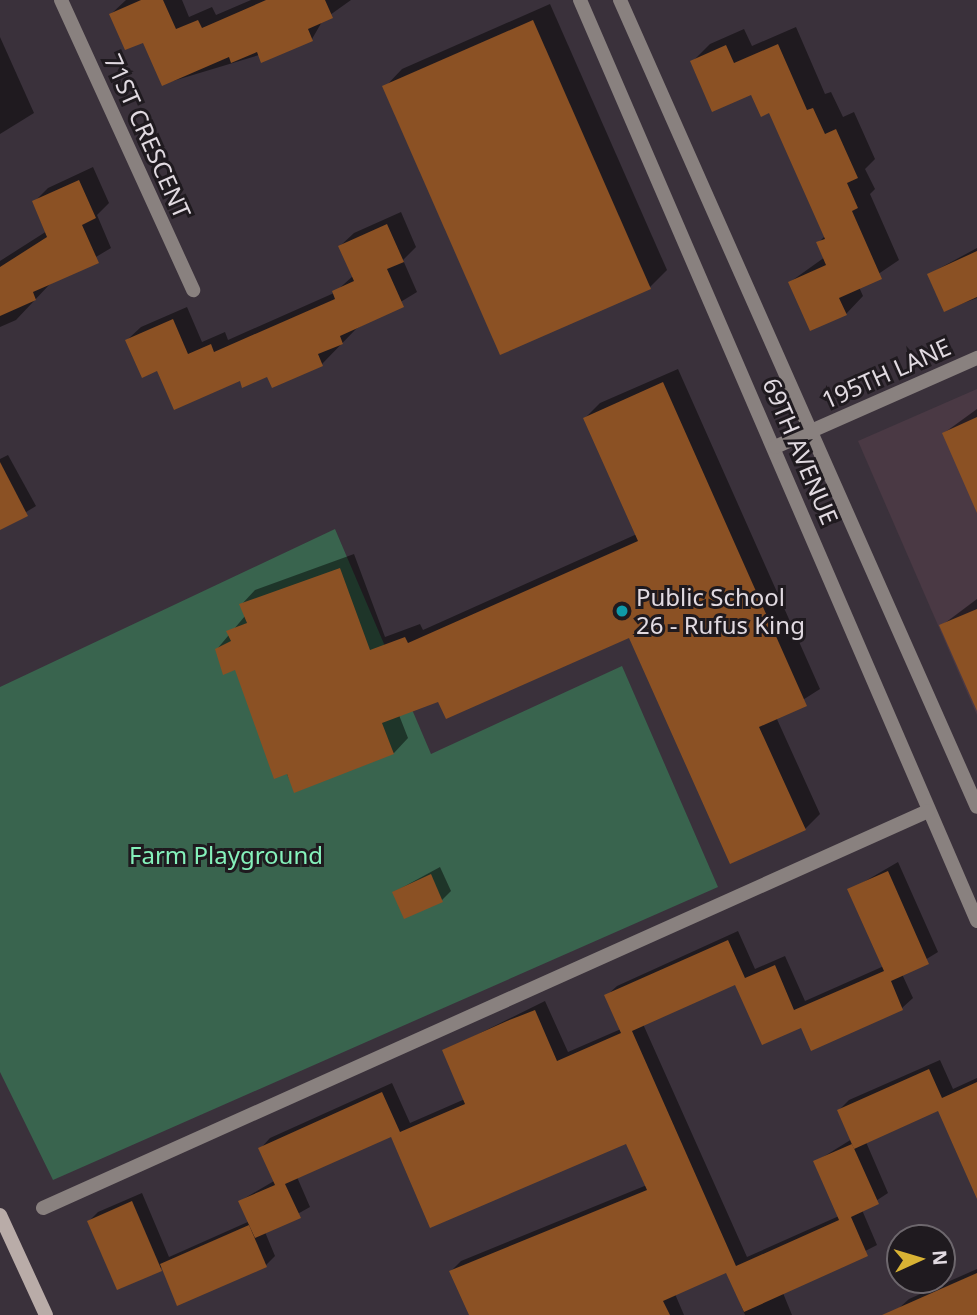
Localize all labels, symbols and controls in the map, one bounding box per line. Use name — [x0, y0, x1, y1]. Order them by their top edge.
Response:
street label: 71ST CRESCENT — [99, 49, 197, 223]
street label: 195TH LANE — [817, 332, 955, 414]
street label: 69TH AVENUE — [757, 374, 845, 528]
place label: Public School 26 - Rufus King — [636, 583, 805, 639]
marker: Public School 26 - Rufus King — [614, 603, 630, 619]
park label: Farm Playground — [129, 841, 323, 869]
north arrow — [886, 1224, 956, 1294]
text: N — [926, 1249, 953, 1266]

